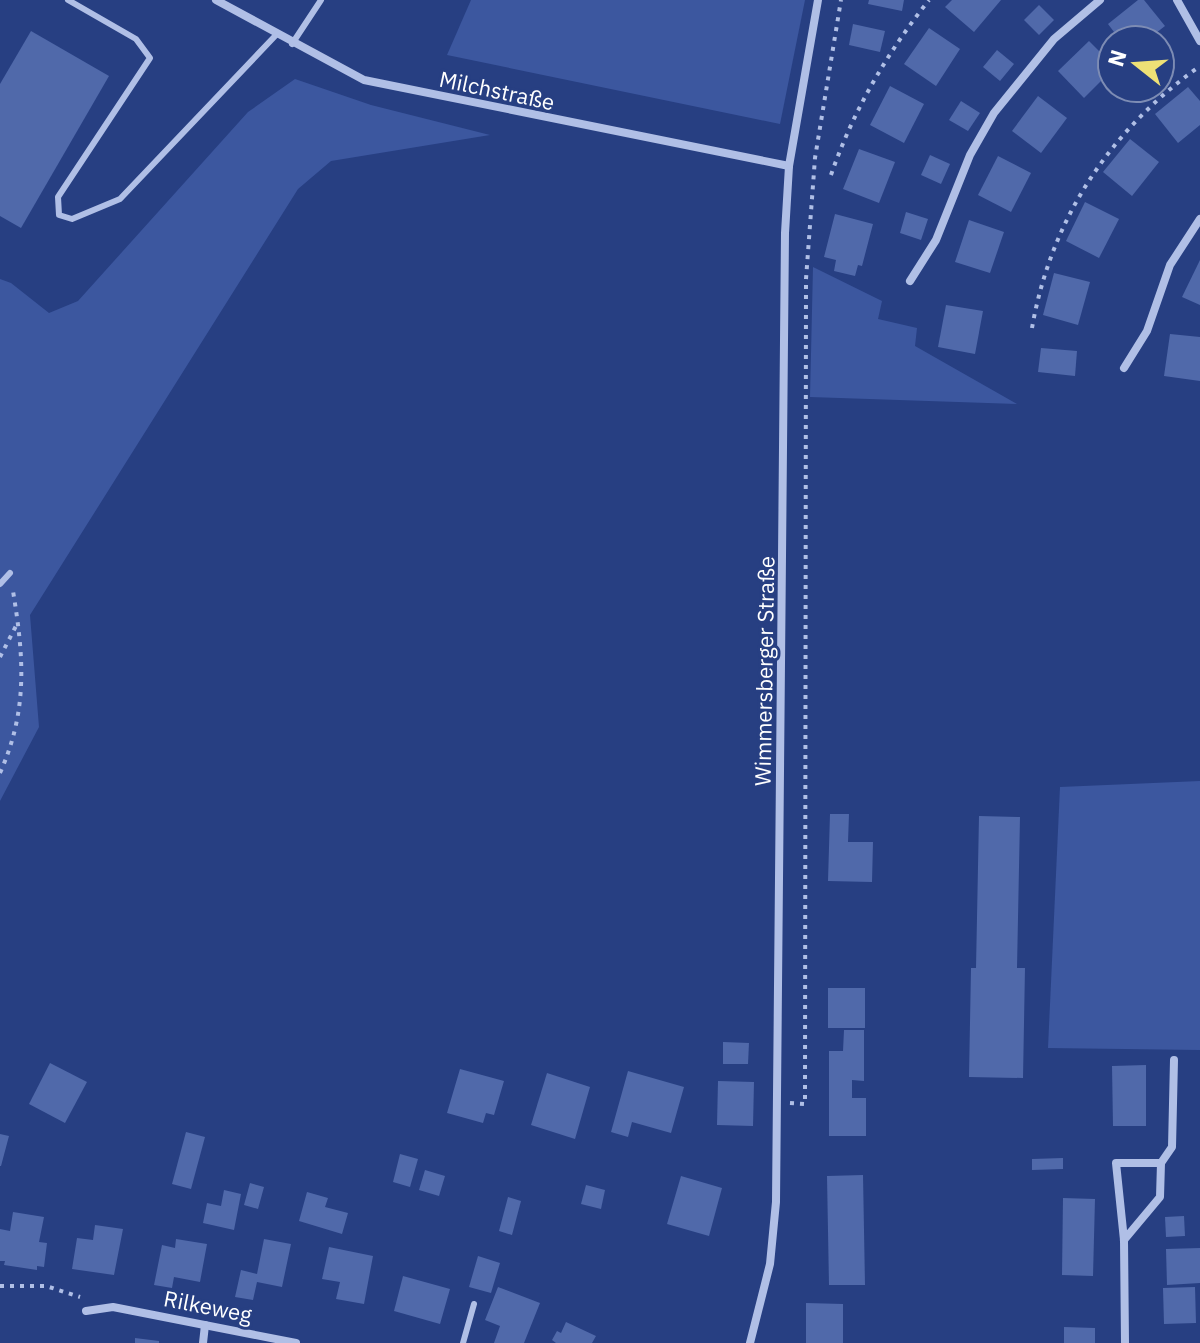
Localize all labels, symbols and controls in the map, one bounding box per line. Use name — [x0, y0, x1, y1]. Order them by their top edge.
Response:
north arrow — [1096, 24, 1176, 104]
text: N — [1100, 46, 1133, 70]
street label: Milchstraße — [437, 64, 557, 116]
street label: Wimmersberger Straße — [747, 556, 781, 786]
street label: Rilkeweg — [161, 1283, 255, 1329]

